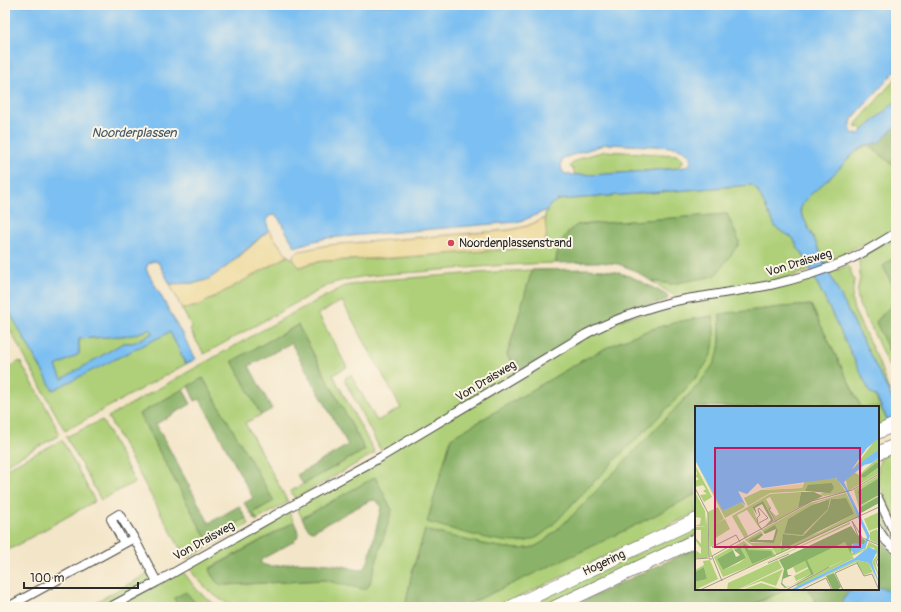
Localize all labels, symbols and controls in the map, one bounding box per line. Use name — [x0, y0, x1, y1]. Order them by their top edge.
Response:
water label: Noorderplassen — [91, 125, 177, 141]
place label: Noordenplassenstrand — [459, 236, 572, 251]
marker: Noordenplassenstrand — [446, 238, 456, 248]
street label: Von Draisweg — [764, 246, 834, 280]
street label: Von Draisweg — [453, 357, 519, 405]
inset map — [695, 406, 879, 590]
street label: Von Draisweg — [171, 518, 237, 564]
street label: Hogering — [580, 547, 628, 579]
scale bar — [24, 564, 138, 590]
text: 100 m — [30, 571, 65, 586]

